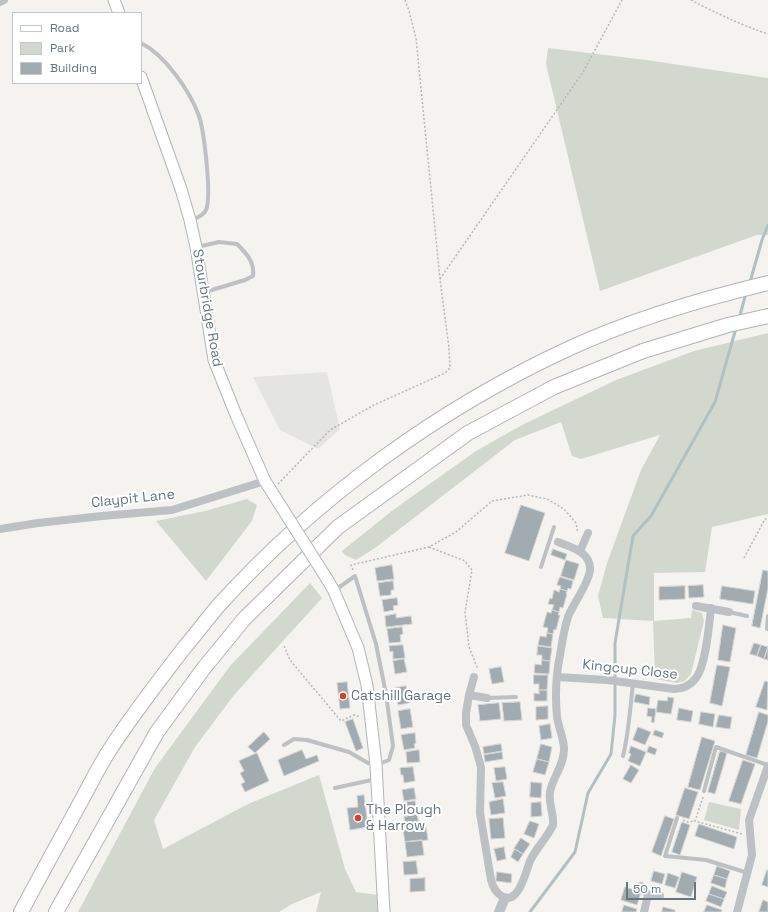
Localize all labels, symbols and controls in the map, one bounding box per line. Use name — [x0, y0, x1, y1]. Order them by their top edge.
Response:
legend — [12, 12, 142, 84]
text: Road — [50, 20, 79, 36]
text: Park — [50, 40, 75, 56]
text: Building — [50, 60, 97, 76]
street label: Stourbridge Road — [188, 248, 226, 368]
street label: Claypit Lane — [90, 486, 176, 512]
street label: Kingcup Close — [581, 657, 679, 683]
place label: Catshill Garage — [351, 688, 451, 704]
marker: Catshill Garage — [338, 691, 348, 701]
place label: The Plough & Harrow — [366, 802, 441, 834]
marker: The Plough & Harrow — [353, 813, 363, 823]
scale bar — [628, 874, 698, 900]
text: 50 m — [633, 881, 661, 897]

